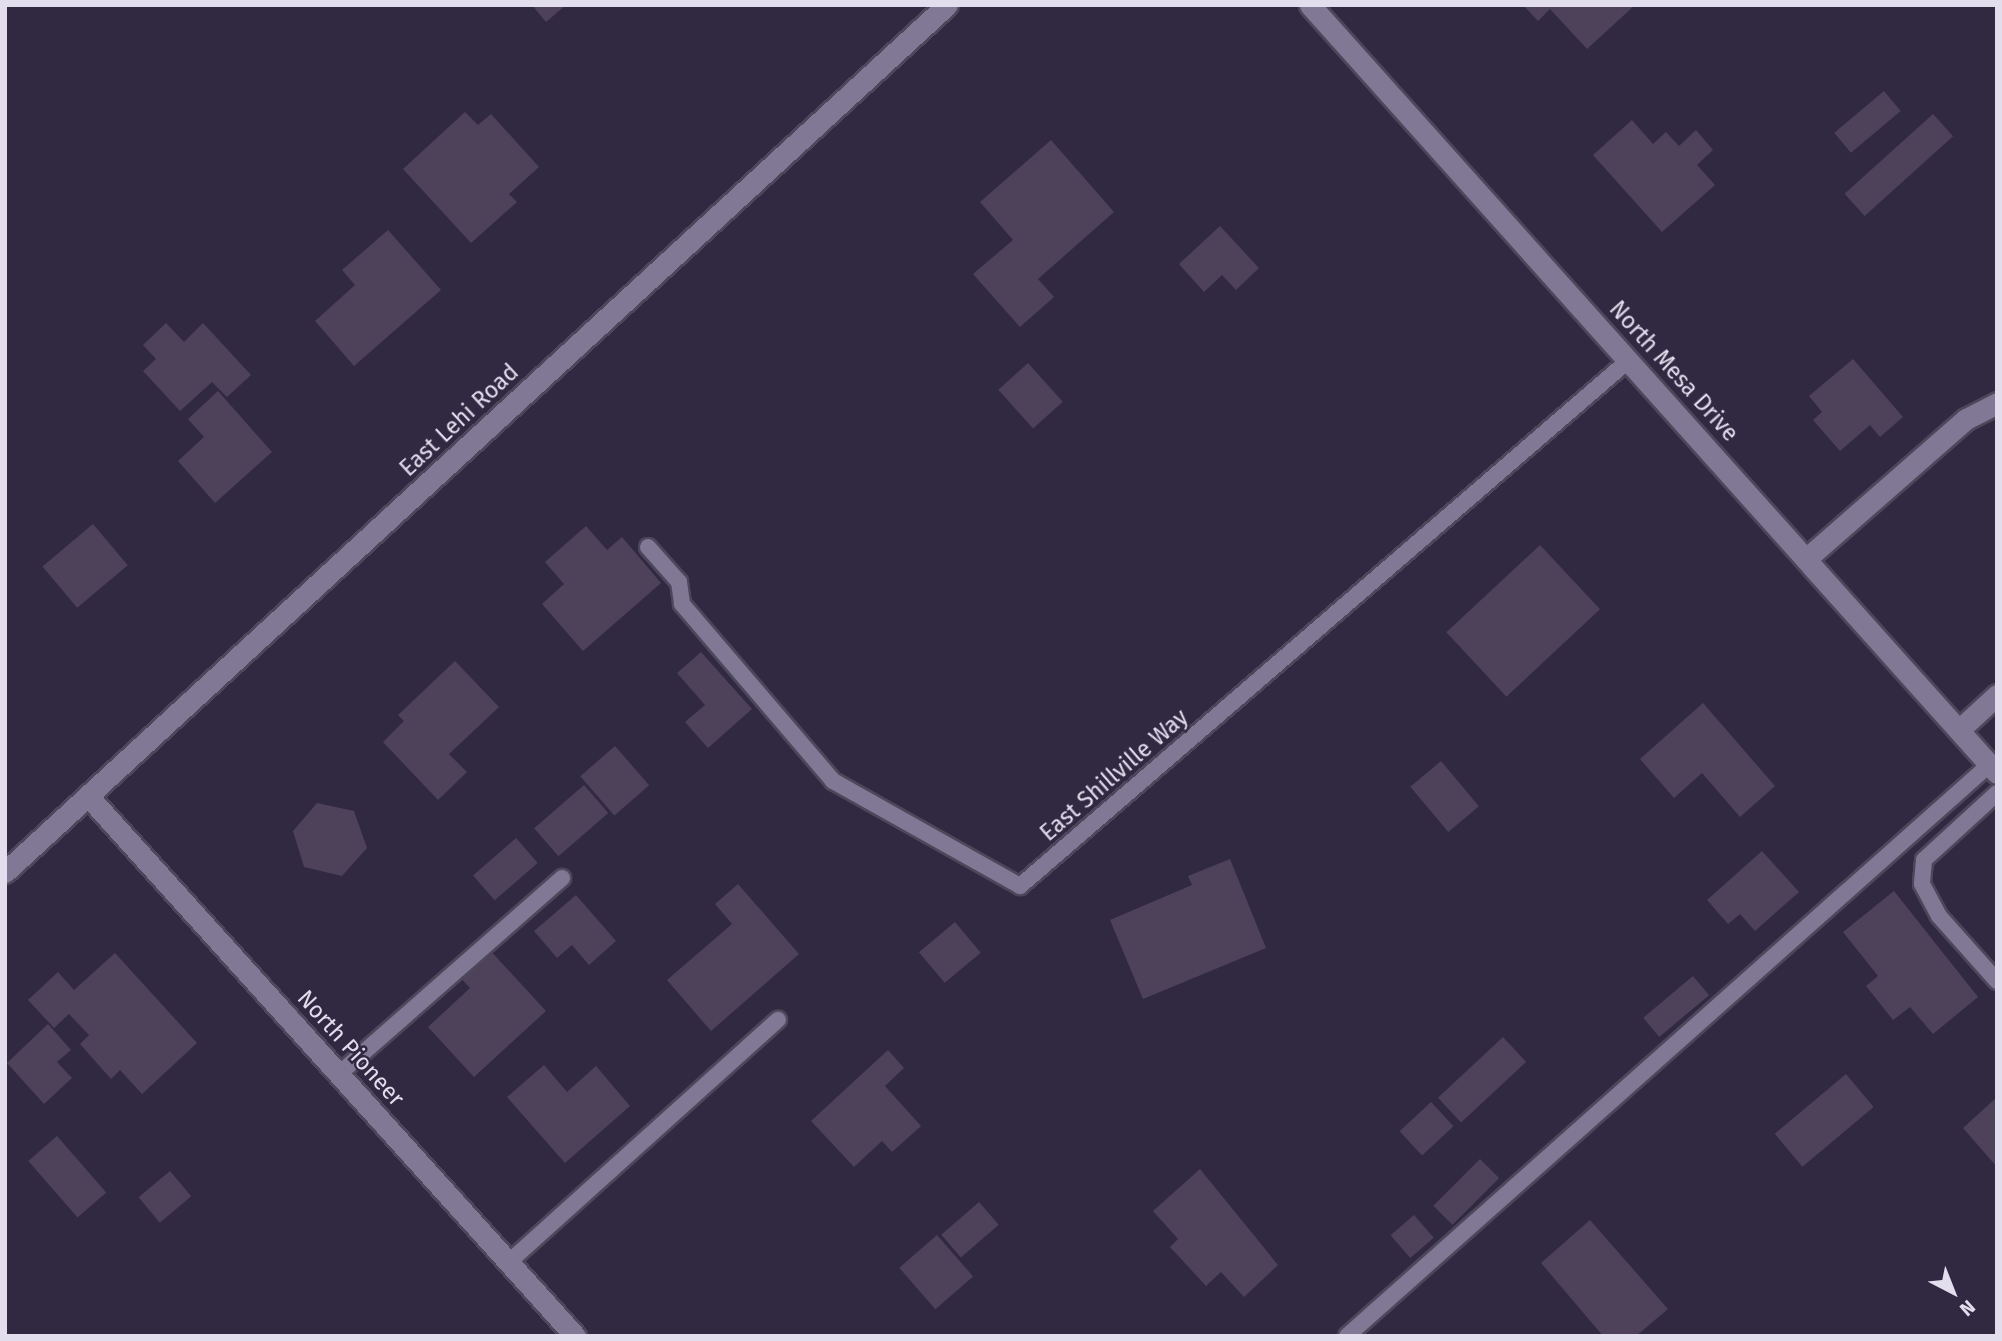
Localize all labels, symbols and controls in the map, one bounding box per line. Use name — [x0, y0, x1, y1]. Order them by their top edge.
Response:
street label: North Mesa Drive — [1604, 295, 1744, 447]
street label: East Lehi Road — [394, 358, 524, 482]
street label: East Shillville Way — [1034, 703, 1194, 847]
street label: North Pioneer — [292, 984, 410, 1112]
north arrow — [1918, 1257, 1988, 1327]
text: N — [1955, 1295, 1980, 1321]

